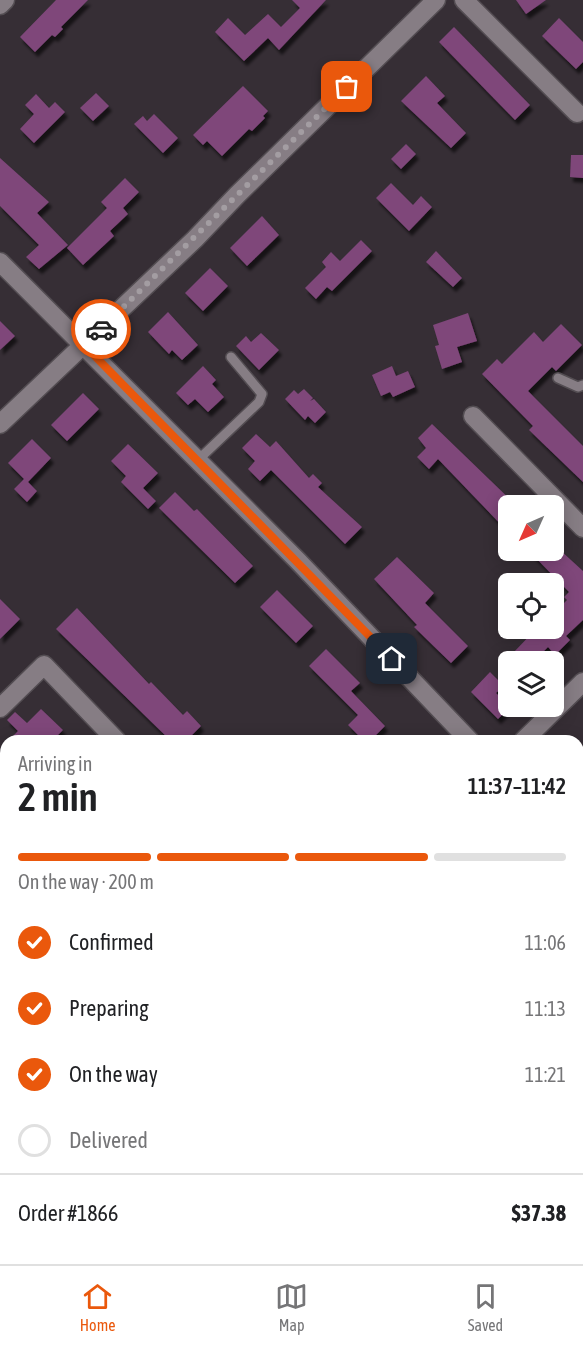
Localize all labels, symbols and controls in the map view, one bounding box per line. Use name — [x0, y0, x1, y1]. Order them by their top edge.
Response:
pin — [321, 61, 372, 112]
icon: bag — [330, 70, 363, 103]
courier — [71, 299, 131, 359]
icon: car — [85, 313, 118, 346]
north arrow — [498, 495, 564, 561]
map controls — [498, 495, 564, 717]
button: locate — [498, 573, 564, 639]
pin — [366, 633, 417, 684]
icon: home — [375, 642, 408, 675]
button: layers — [498, 651, 564, 717]
text: Arriving in — [18, 752, 92, 775]
text: 11:37–11:42 — [468, 773, 566, 799]
text: 2 min — [18, 775, 98, 819]
text: On the way · 200 m — [18, 870, 154, 893]
icon: check — [18, 926, 51, 959]
text: Confirmed — [69, 929, 154, 955]
text: 11:06 — [524, 931, 566, 954]
icon: check — [18, 992, 51, 1025]
text: Preparing — [69, 995, 149, 1021]
text: 11:13 — [525, 997, 566, 1020]
icon: check — [18, 1058, 51, 1091]
text: On the way — [69, 1061, 158, 1087]
text: 11:21 — [525, 1063, 566, 1086]
text: Delivered — [69, 1127, 148, 1153]
text: Order #1866 — [18, 1200, 118, 1226]
text: $37.38 — [511, 1200, 566, 1226]
tab: Home — [80, 1280, 115, 1334]
tab: Map — [275, 1280, 308, 1334]
tab: Saved — [468, 1280, 503, 1334]

